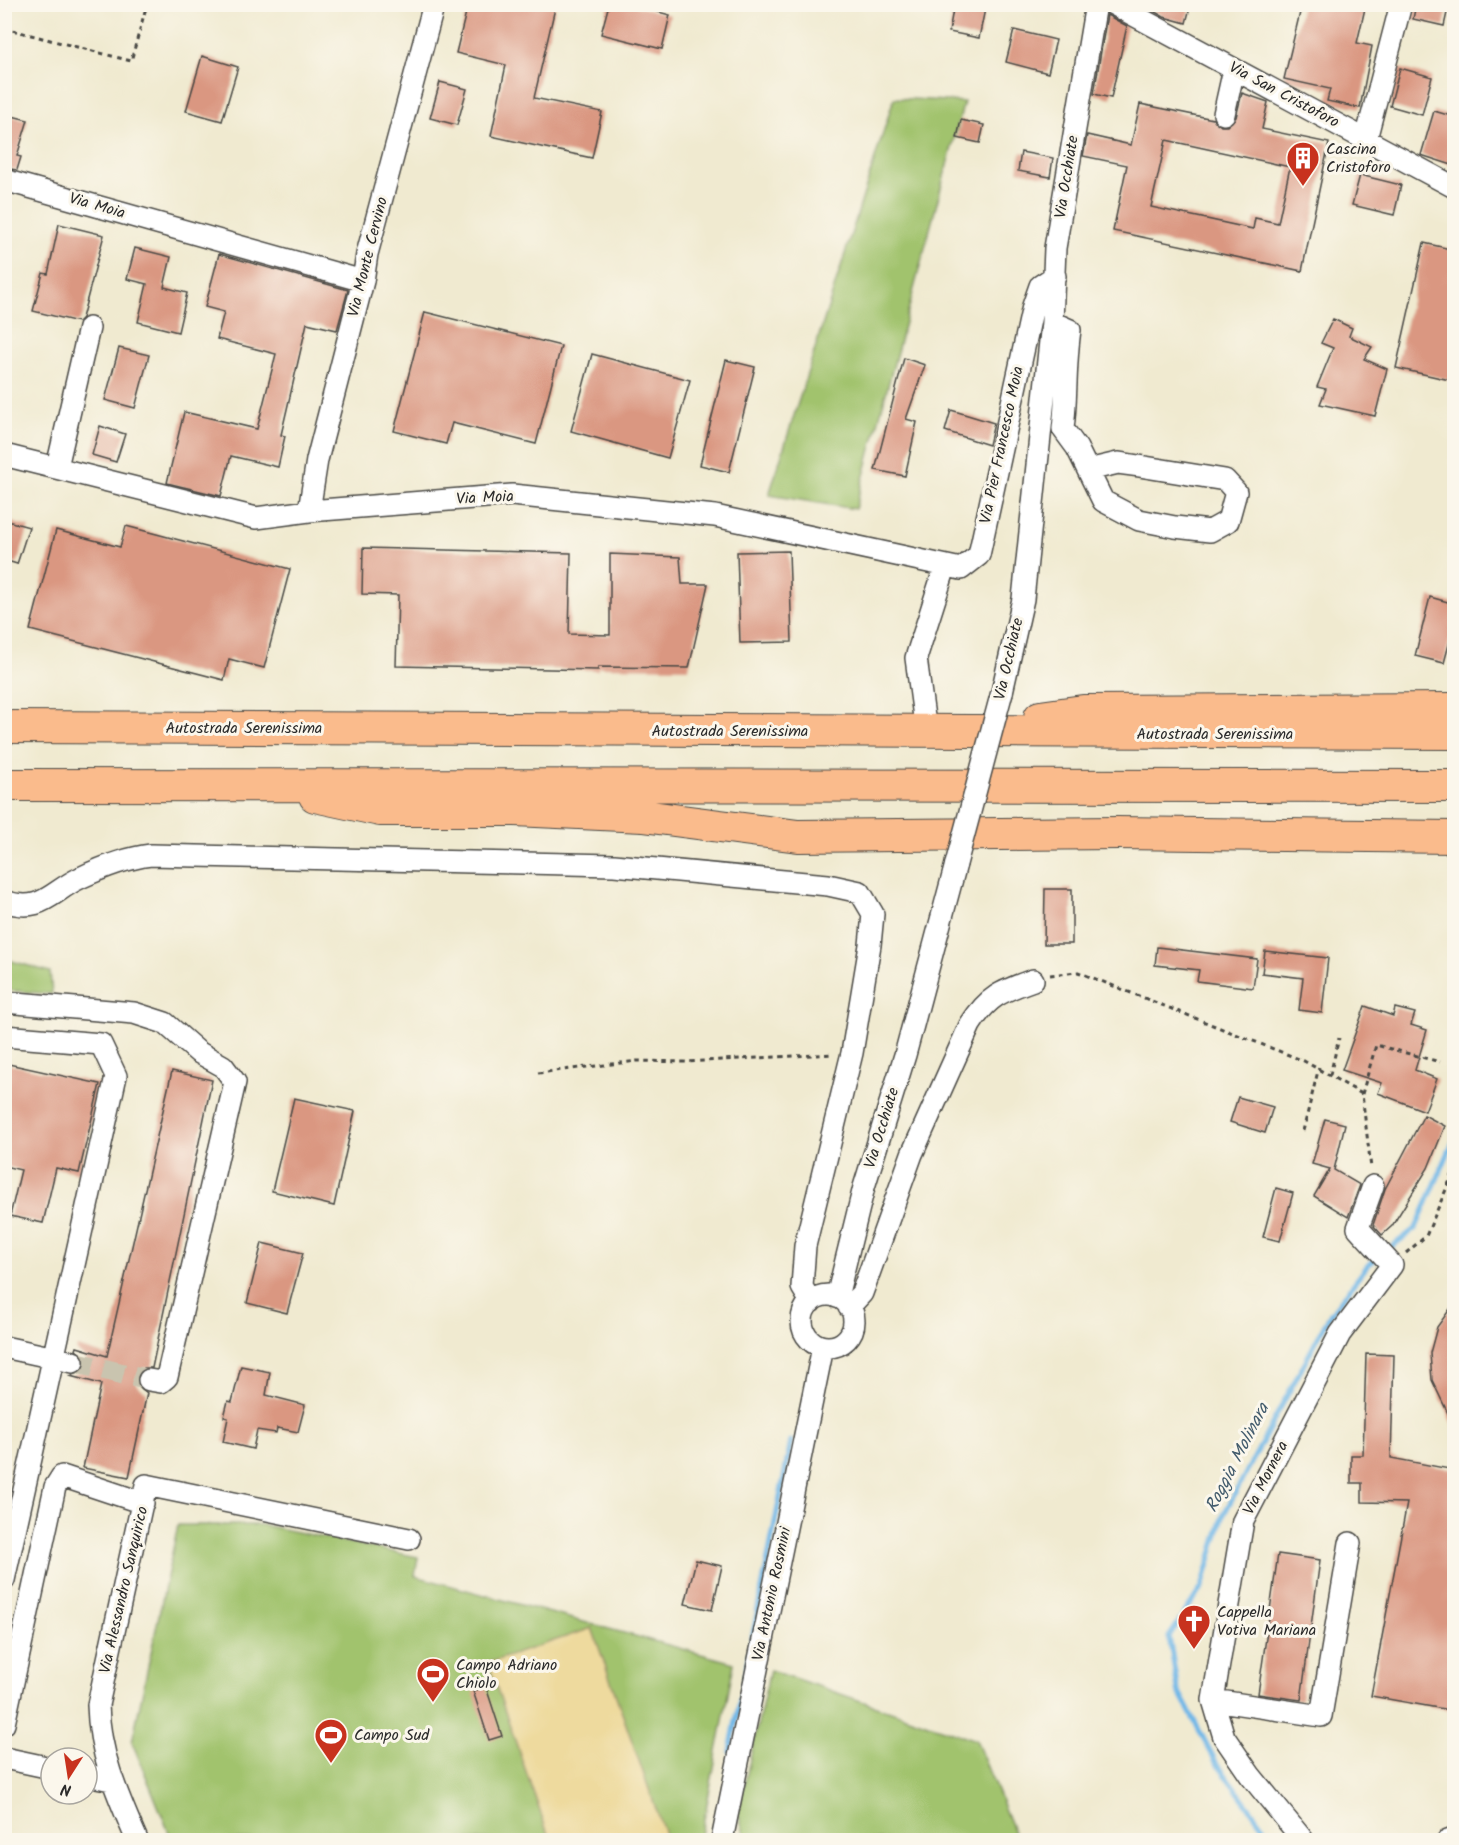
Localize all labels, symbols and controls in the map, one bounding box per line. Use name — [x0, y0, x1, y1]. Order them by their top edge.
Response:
street label: Via San Cristoforo — [1224, 55, 1344, 135]
street label: Via Occhiate — [1048, 134, 1086, 220]
place label: Cascina Cristoforo — [1326, 137, 1391, 180]
building icon: Cascina Cristoforo — [1285, 140, 1321, 187]
street label: Via Moia — [66, 186, 128, 226]
street label: Via Monte Cervino — [341, 194, 395, 320]
street label: Via Pier Francesco Moia — [973, 364, 1031, 526]
street label: Via Moia — [456, 484, 514, 512]
street label: Via Occhiate — [987, 615, 1031, 703]
street label: Autostrada Serenissima — [166, 716, 322, 741]
street label: Autostrada Serenissima — [652, 719, 808, 744]
street label: Autostrada Serenissima — [1137, 722, 1293, 747]
street label: Via Occhiate — [858, 1084, 906, 1172]
water label: Roggia Molinara — [1198, 1397, 1279, 1518]
street label: Via Mornera — [1237, 1437, 1295, 1519]
street label: Via Alessandro Sanquirico — [93, 1504, 155, 1676]
street label: Via Antonio Rosmini — [746, 1524, 799, 1663]
place label: Cappella Votiva Mariana — [1217, 1600, 1316, 1643]
church icon: Cappella Votiva Mariana — [1176, 1603, 1212, 1650]
place label: Campo Adriano Chiolo — [456, 1653, 557, 1696]
sports icon: Campo Adriano Chiolo — [415, 1656, 451, 1703]
sports icon: Campo Sud — [313, 1717, 349, 1764]
place label: Campo Sud — [354, 1723, 430, 1748]
north arrow — [39, 1746, 99, 1806]
text: N — [59, 1776, 74, 1802]

